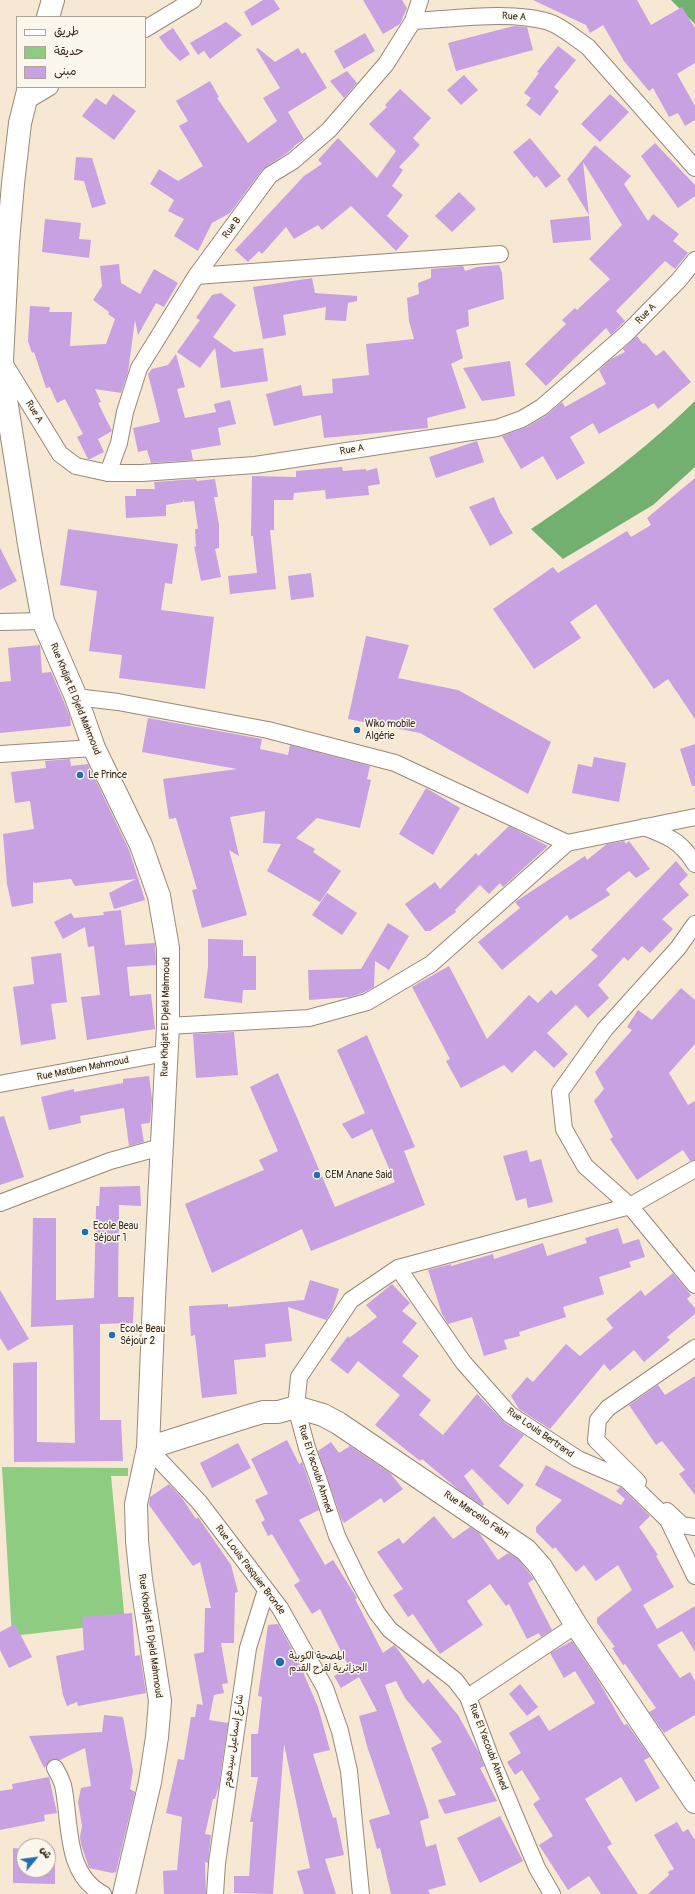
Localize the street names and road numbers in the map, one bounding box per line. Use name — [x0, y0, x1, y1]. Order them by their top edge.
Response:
street label: Rue A — [501, 10, 527, 24]
street label: Rue B — [220, 215, 244, 241]
street label: Rue A — [633, 301, 659, 327]
street label: Rue A — [23, 398, 45, 426]
street label: Rue A — [339, 442, 365, 458]
street label: Rue Khdjat El Djeld Mahmoud — [47, 641, 103, 757]
street label: Rue Khdjat El Djeld Mahmoud — [159, 957, 173, 1077]
street label: Rue Matiben Mahmoud — [36, 1054, 130, 1084]
street label: Rue Louis Bertrand — [504, 1405, 576, 1461]
street label: Rue El Yacoubi Ahmed — [295, 1423, 335, 1515]
street label: Rue Marcello Fabri — [441, 1489, 511, 1541]
street label: Rue Louis Pasquier Bronde — [213, 1523, 287, 1617]
street label: Rue Khodjat El Djeld Mahmoud — [135, 1573, 165, 1699]
street label: شارع إسماعيل سيدهوم — [221, 1693, 247, 1789]
street label: Rue El Yacoubi Ahmed — [466, 1702, 510, 1792]

